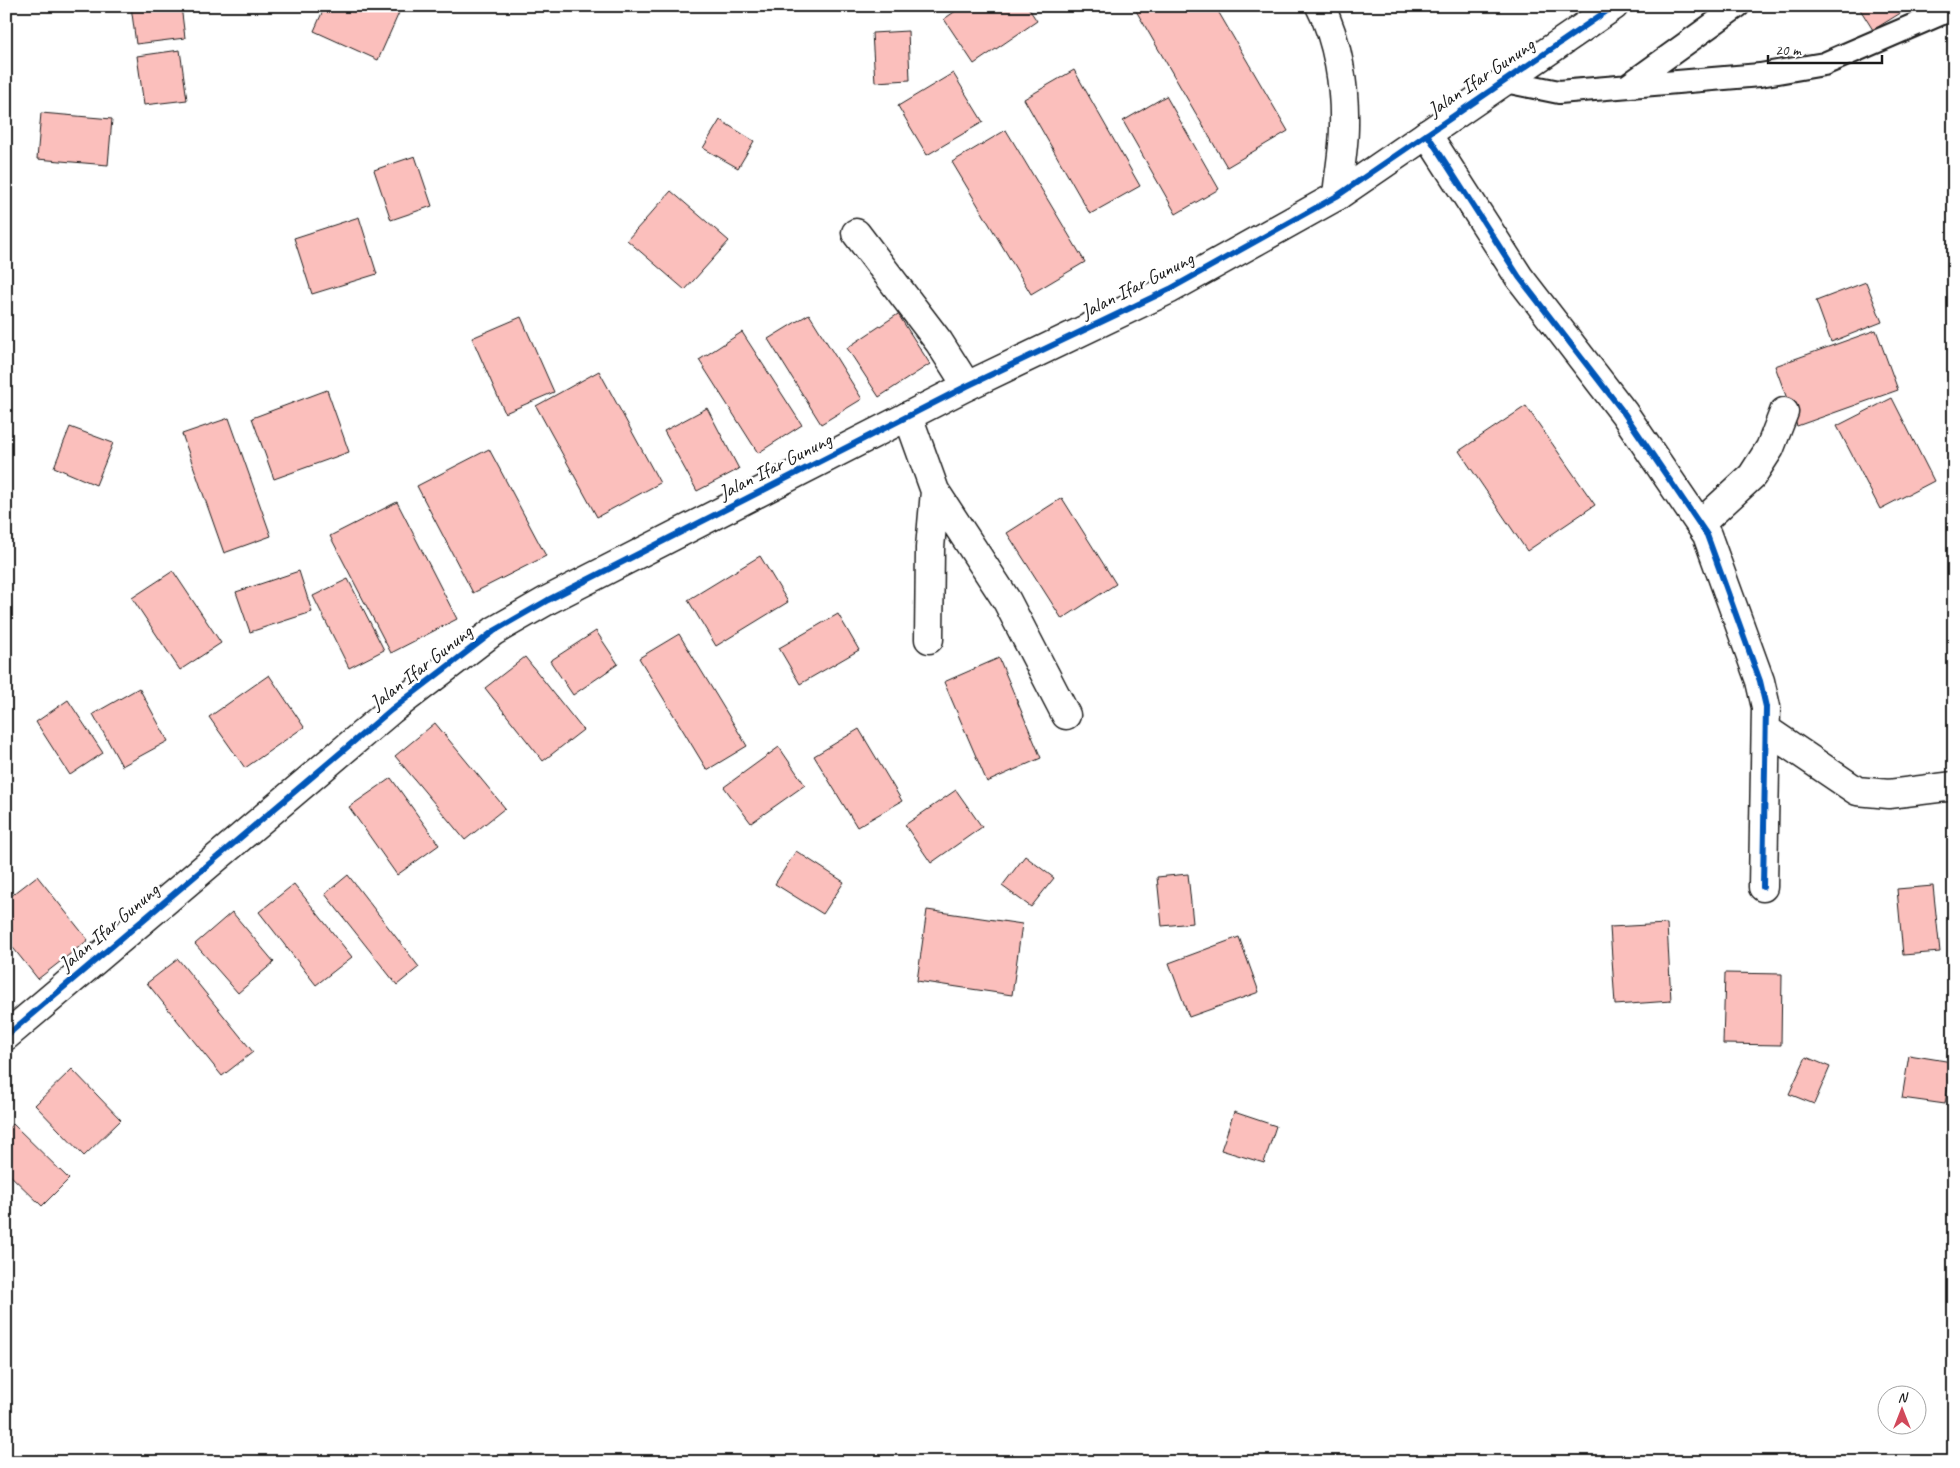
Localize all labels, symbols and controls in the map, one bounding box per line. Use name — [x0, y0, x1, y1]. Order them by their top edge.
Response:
street label: Jalan Ifar Gunung — [1422, 32, 1540, 122]
scale bar — [1768, 32, 1881, 64]
text: 20 m — [1775, 41, 1802, 60]
street label: Jalan Ifar Gunung — [1075, 245, 1199, 325]
street label: Jalan Ifar Gunung — [713, 426, 837, 506]
street label: Jalan Ifar Gunung — [364, 619, 478, 716]
street label: Jalan Ifar Gunung — [53, 877, 165, 977]
north arrow — [1878, 1386, 1928, 1436]
text: N — [1898, 1389, 1909, 1406]

